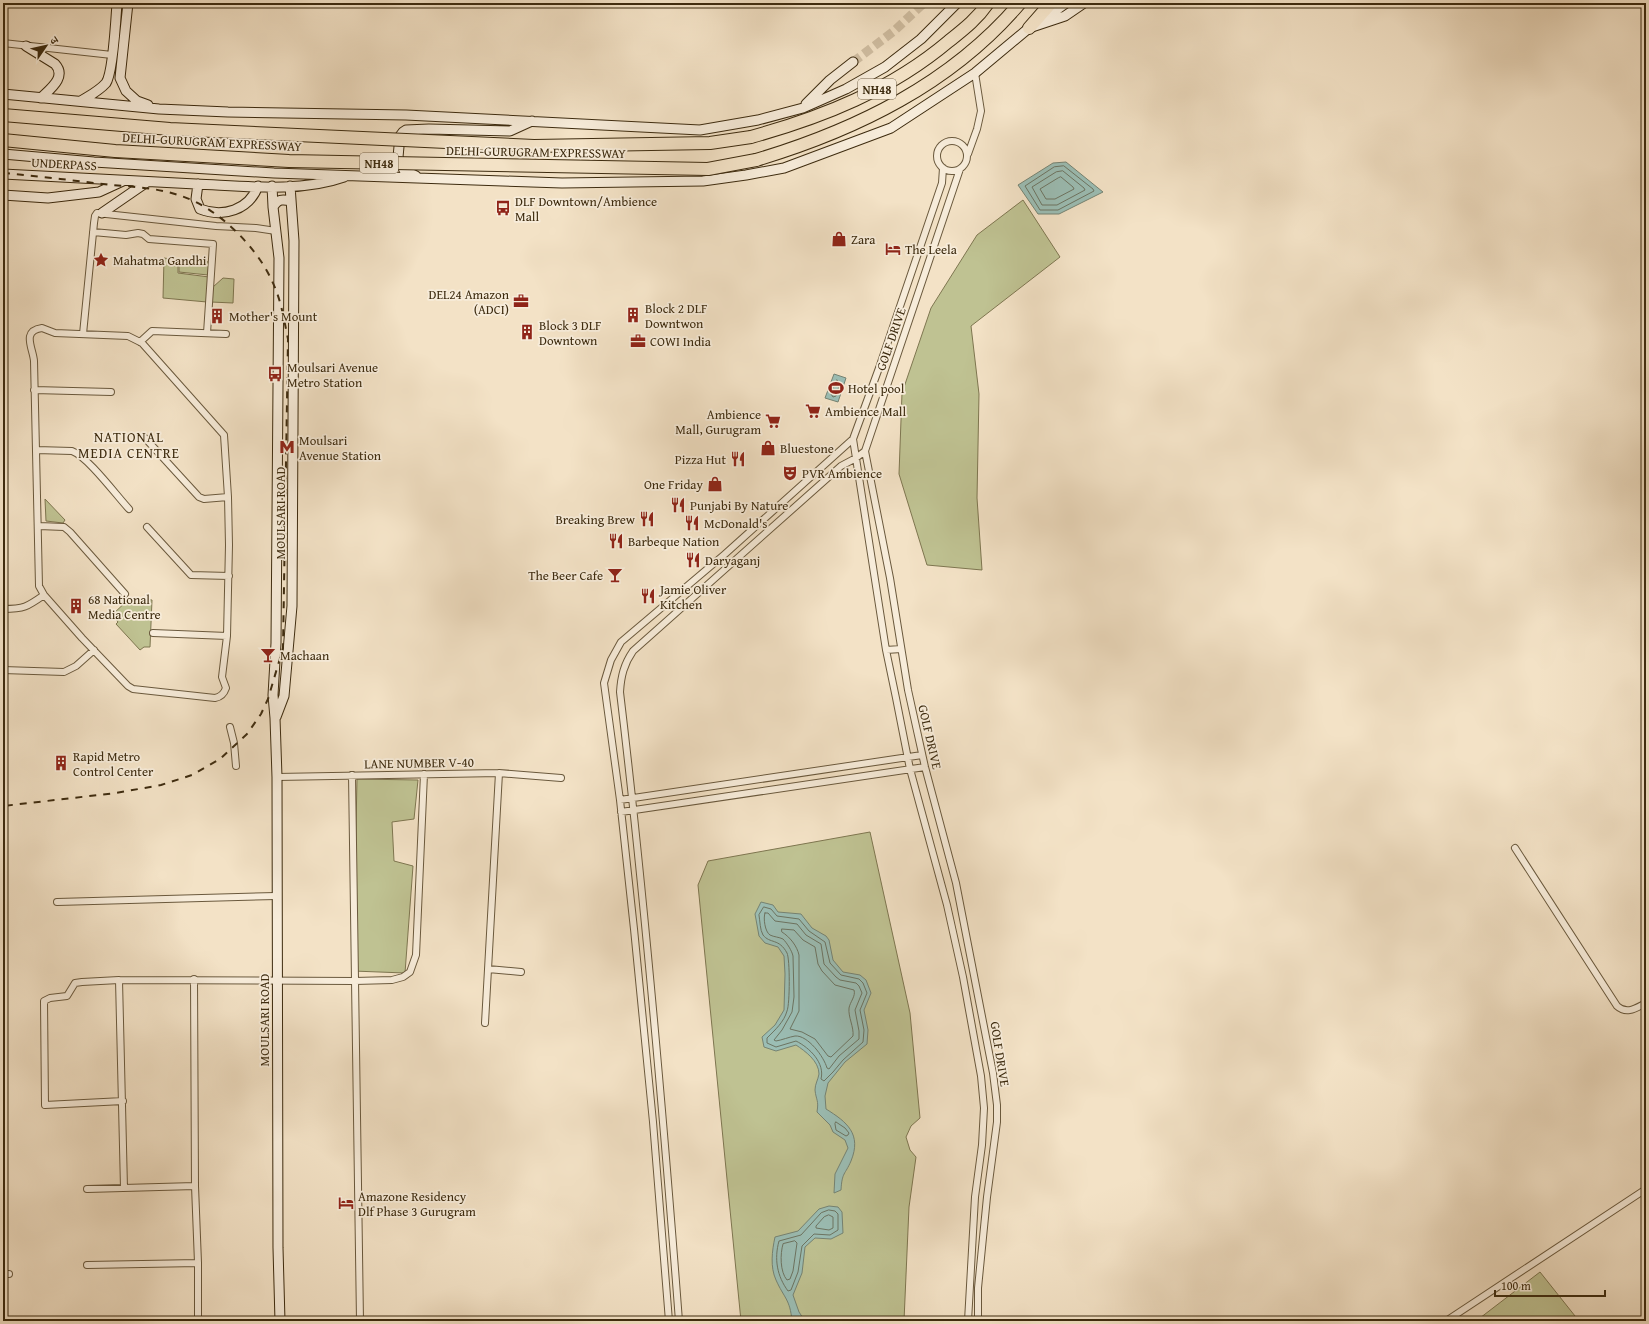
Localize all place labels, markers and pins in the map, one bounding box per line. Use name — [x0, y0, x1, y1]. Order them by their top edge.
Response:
place label: DLF Downtown/Ambience Mall — [515, 192, 657, 226]
bus stop icon: DLF Downtown/Ambience Mall — [494, 199, 512, 217]
shop icon: Zara — [830, 230, 848, 248]
place label: Zara — [851, 230, 876, 249]
hotel icon: The Leela — [884, 240, 902, 258]
place label: The Leela — [905, 240, 958, 259]
place icon: Mahatma Gandhi — [92, 251, 110, 269]
place label: Mahatma Gandhi — [113, 251, 207, 270]
place label: DEL24 Amazon (ADCI) — [429, 285, 510, 319]
office icon: DEL24 Amazon (ADCI) — [512, 292, 530, 310]
place label: Block 2 DLF Downtwon — [645, 299, 707, 333]
building icon: Block 2 DLF Downtwon — [624, 306, 642, 324]
building icon: Mother's Mount — [208, 307, 226, 325]
place label: Mother's Mount — [229, 307, 318, 326]
place label: Block 3 DLF Downtown — [539, 316, 601, 350]
building icon: Block 3 DLF Downtown — [518, 323, 536, 341]
office icon: COWI India — [629, 332, 647, 350]
place label: COWI India — [650, 332, 712, 351]
place label: Moulsari Avenue Metro Station — [287, 358, 378, 392]
bus stop icon: Moulsari Avenue Metro Station — [266, 365, 284, 383]
sports icon: Hotel pool — [827, 379, 845, 397]
place label: Hotel pool — [848, 379, 905, 398]
supermarket icon: Ambience Mall — [804, 402, 822, 420]
place label: Ambience Mall — [825, 402, 906, 421]
place label: Ambience Mall, Gurugram — [675, 405, 761, 439]
supermarket icon: Ambience Mall, Gurugram — [764, 412, 782, 430]
place label: Moulsari Avenue Station — [299, 431, 382, 465]
metro station icon: Moulsari Avenue Station — [278, 438, 296, 456]
shop icon: Bluestone — [759, 439, 777, 457]
place label: Bluestone — [780, 439, 834, 458]
place label: Pizza Hut — [675, 450, 726, 469]
restaurant icon: Pizza Hut — [729, 450, 747, 468]
theatre icon: PVR Ambience — [781, 464, 799, 482]
place label: PVR Ambience — [802, 464, 882, 483]
place label: One Friday — [644, 475, 704, 494]
shop icon: One Friday — [706, 475, 724, 493]
restaurant icon: Punjabi By Nature — [669, 496, 687, 514]
place label: Punjabi By Nature — [690, 496, 788, 515]
place label: Breaking Brew — [555, 510, 636, 529]
restaurant icon: Breaking Brew — [638, 510, 656, 528]
restaurant icon: McDonald's — [683, 514, 701, 532]
place label: McDonald's — [704, 514, 768, 533]
restaurant icon: Barbeque Nation — [607, 532, 625, 550]
place label: Barbeque Nation — [628, 532, 720, 551]
restaurant icon: Daryaganj — [684, 551, 702, 569]
place label: Daryaganj — [705, 551, 760, 570]
place label: The Beer Cafe — [528, 566, 603, 585]
bar icon: The Beer Cafe — [606, 566, 624, 584]
place label: Jamie Oliver Kitchen — [658, 580, 727, 614]
restaurant icon: Jamie Oliver Kitchen — [639, 587, 657, 605]
place label: 68 National Media Centre — [88, 590, 161, 624]
building icon: 68 National Media Centre — [67, 597, 85, 615]
bar icon: Machaan — [259, 646, 277, 664]
place label: Machaan — [280, 646, 330, 665]
place label: Rapid Metro Control Center — [73, 747, 154, 781]
building icon: Rapid Metro Control Center — [52, 754, 70, 772]
place label: Amazone Residency Dlf Phase 3 Gurugram — [358, 1187, 476, 1221]
hotel icon: Amazone Residency Dlf Phase 3 Gurugram — [337, 1194, 355, 1212]

